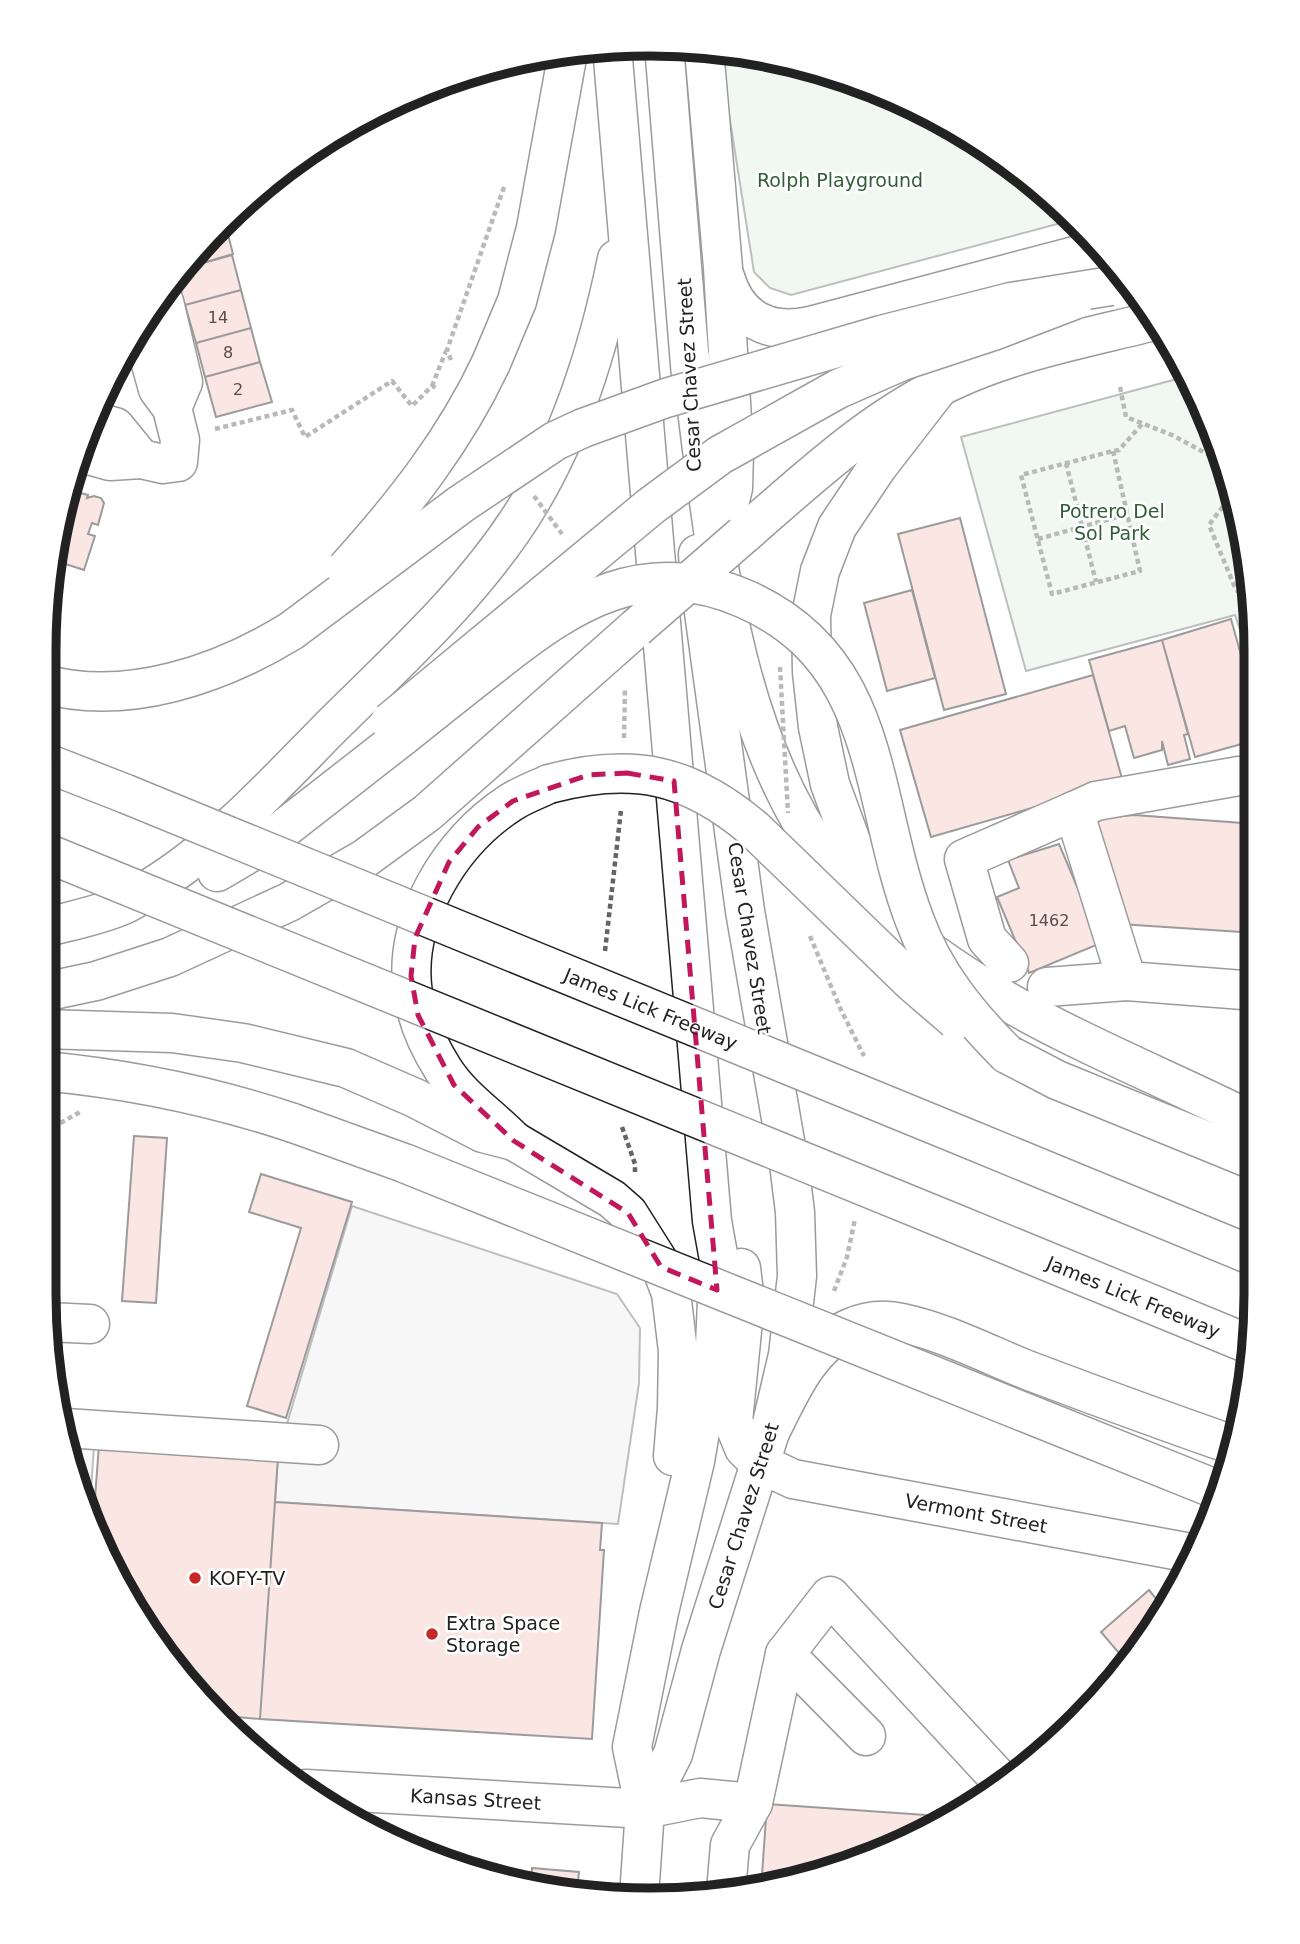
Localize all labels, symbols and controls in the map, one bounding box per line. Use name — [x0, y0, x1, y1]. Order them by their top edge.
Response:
park label: Rolph Playground — [757, 169, 923, 191]
street label: Cesar Chavez Street — [673, 278, 705, 472]
house number: 14 — [208, 308, 228, 327]
house number: 8 — [223, 343, 233, 362]
house number: 2 — [233, 380, 243, 399]
park label: Potrero Del Sol Park — [1059, 500, 1165, 544]
street label: Cesar Chavez Street — [724, 840, 776, 1036]
house number: 1462 — [1029, 911, 1069, 930]
street label: James Lick Freeway — [560, 963, 741, 1054]
street label: James Lick Freeway — [1042, 1251, 1223, 1342]
street label: Cesar Chavez Street — [704, 1421, 783, 1612]
street label: Vermont Street — [903, 1489, 1049, 1537]
place label: KOFY-TV — [209, 1567, 285, 1589]
marker: KOFY-TV — [187, 1570, 203, 1586]
place label: Extra Space Storage — [446, 1612, 560, 1656]
marker: Extra Space Storage — [424, 1626, 440, 1642]
street label: Kansas Street — [410, 1784, 542, 1814]

